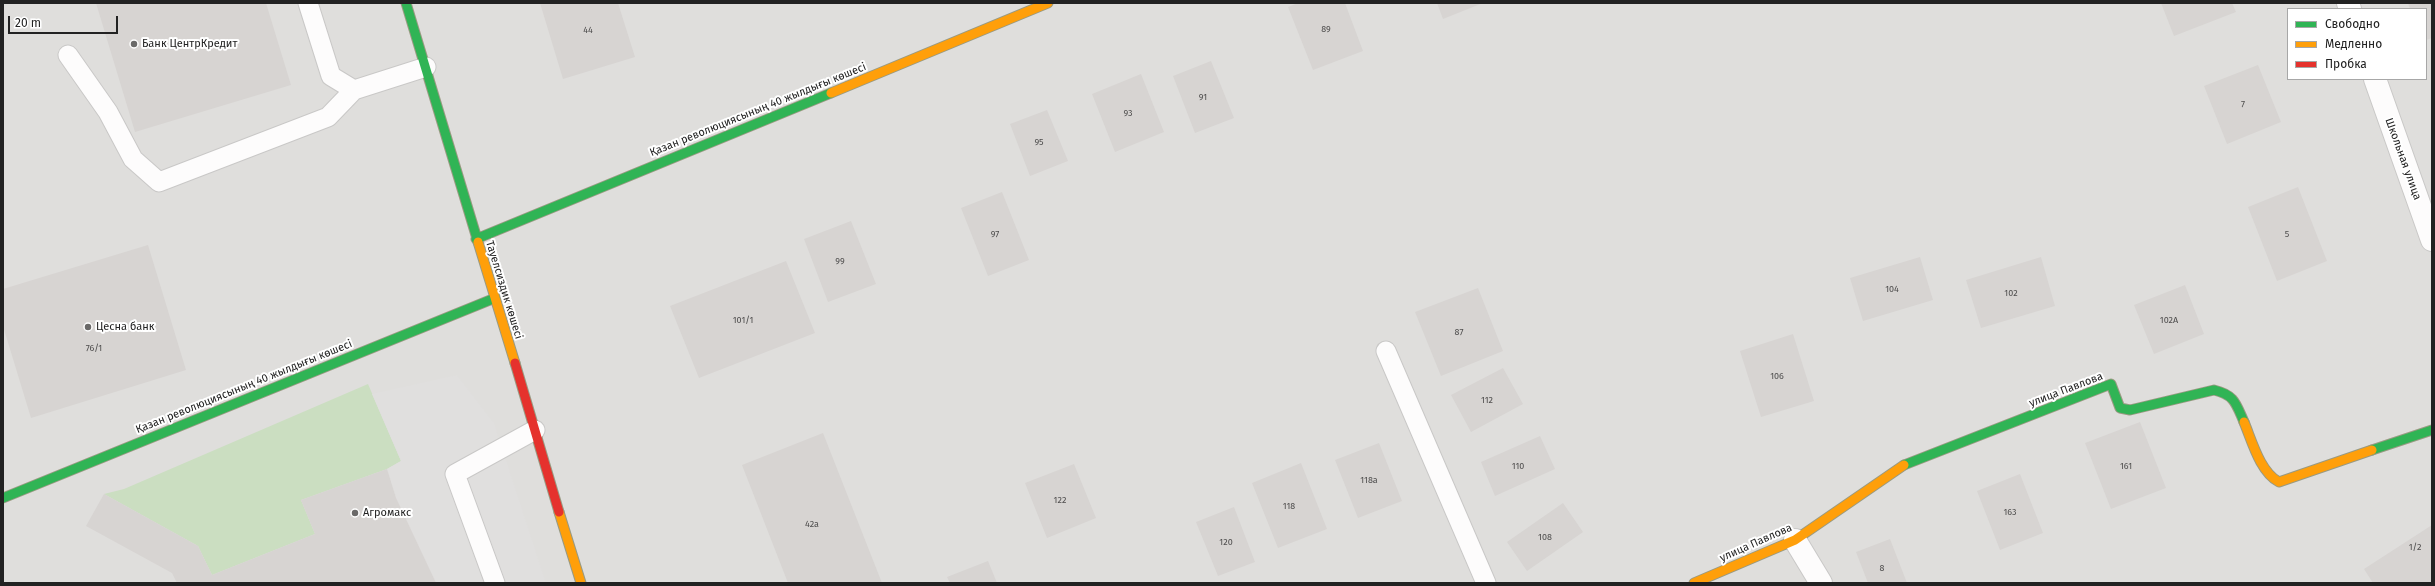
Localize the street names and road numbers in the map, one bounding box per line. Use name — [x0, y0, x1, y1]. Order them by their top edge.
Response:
street label: Қазан революциясының 40 жылдығы көшесі — [648, 60, 868, 160]
street label: Школьная улица — [2382, 116, 2424, 202]
street label: Тауелсиздик көшесі — [483, 239, 525, 341]
street label: Қазан революциясының 40 жылдығы көшесі — [134, 337, 354, 437]
street label: улица Павлова — [2027, 370, 2105, 410]
street label: улица Павлова — [1718, 521, 1794, 565]

